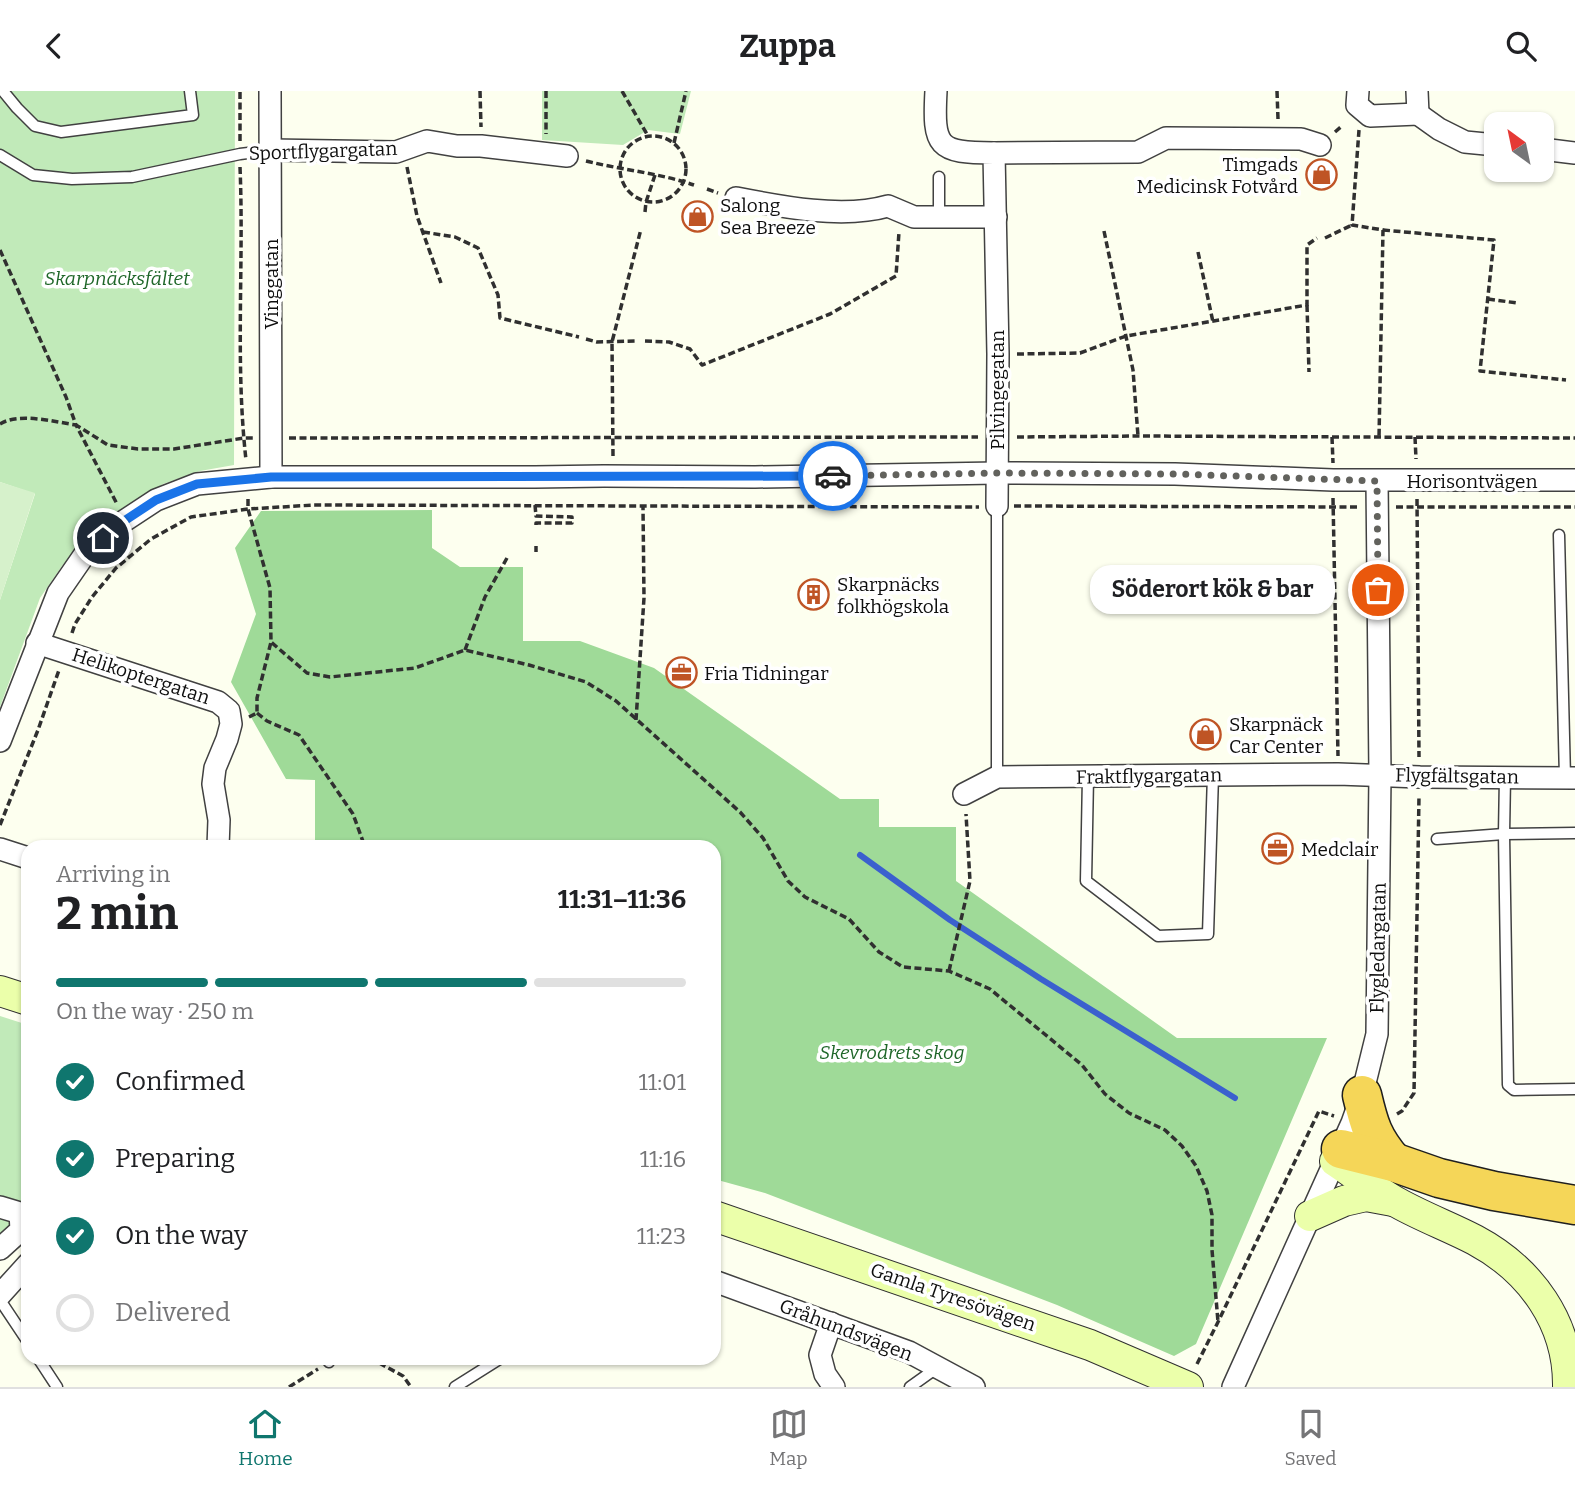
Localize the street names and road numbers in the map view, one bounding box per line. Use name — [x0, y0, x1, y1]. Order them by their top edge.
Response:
street label: Sportflygargatan — [248, 137, 398, 165]
street label: Vinggatan — [260, 239, 283, 329]
street label: Pilvingegatan — [986, 330, 1009, 450]
street label: Horisontvägen — [1406, 470, 1538, 493]
street label: Helikoptergatan — [69, 643, 213, 709]
street label: Fraktflygargatan — [1076, 763, 1222, 789]
street label: Flygfältsgatan — [1395, 763, 1519, 789]
street label: Flygledargatan — [1365, 882, 1391, 1014]
street label: Gamla Tyresövägen — [867, 1258, 1039, 1336]
street label: Gråhundsvägen — [776, 1294, 916, 1366]

